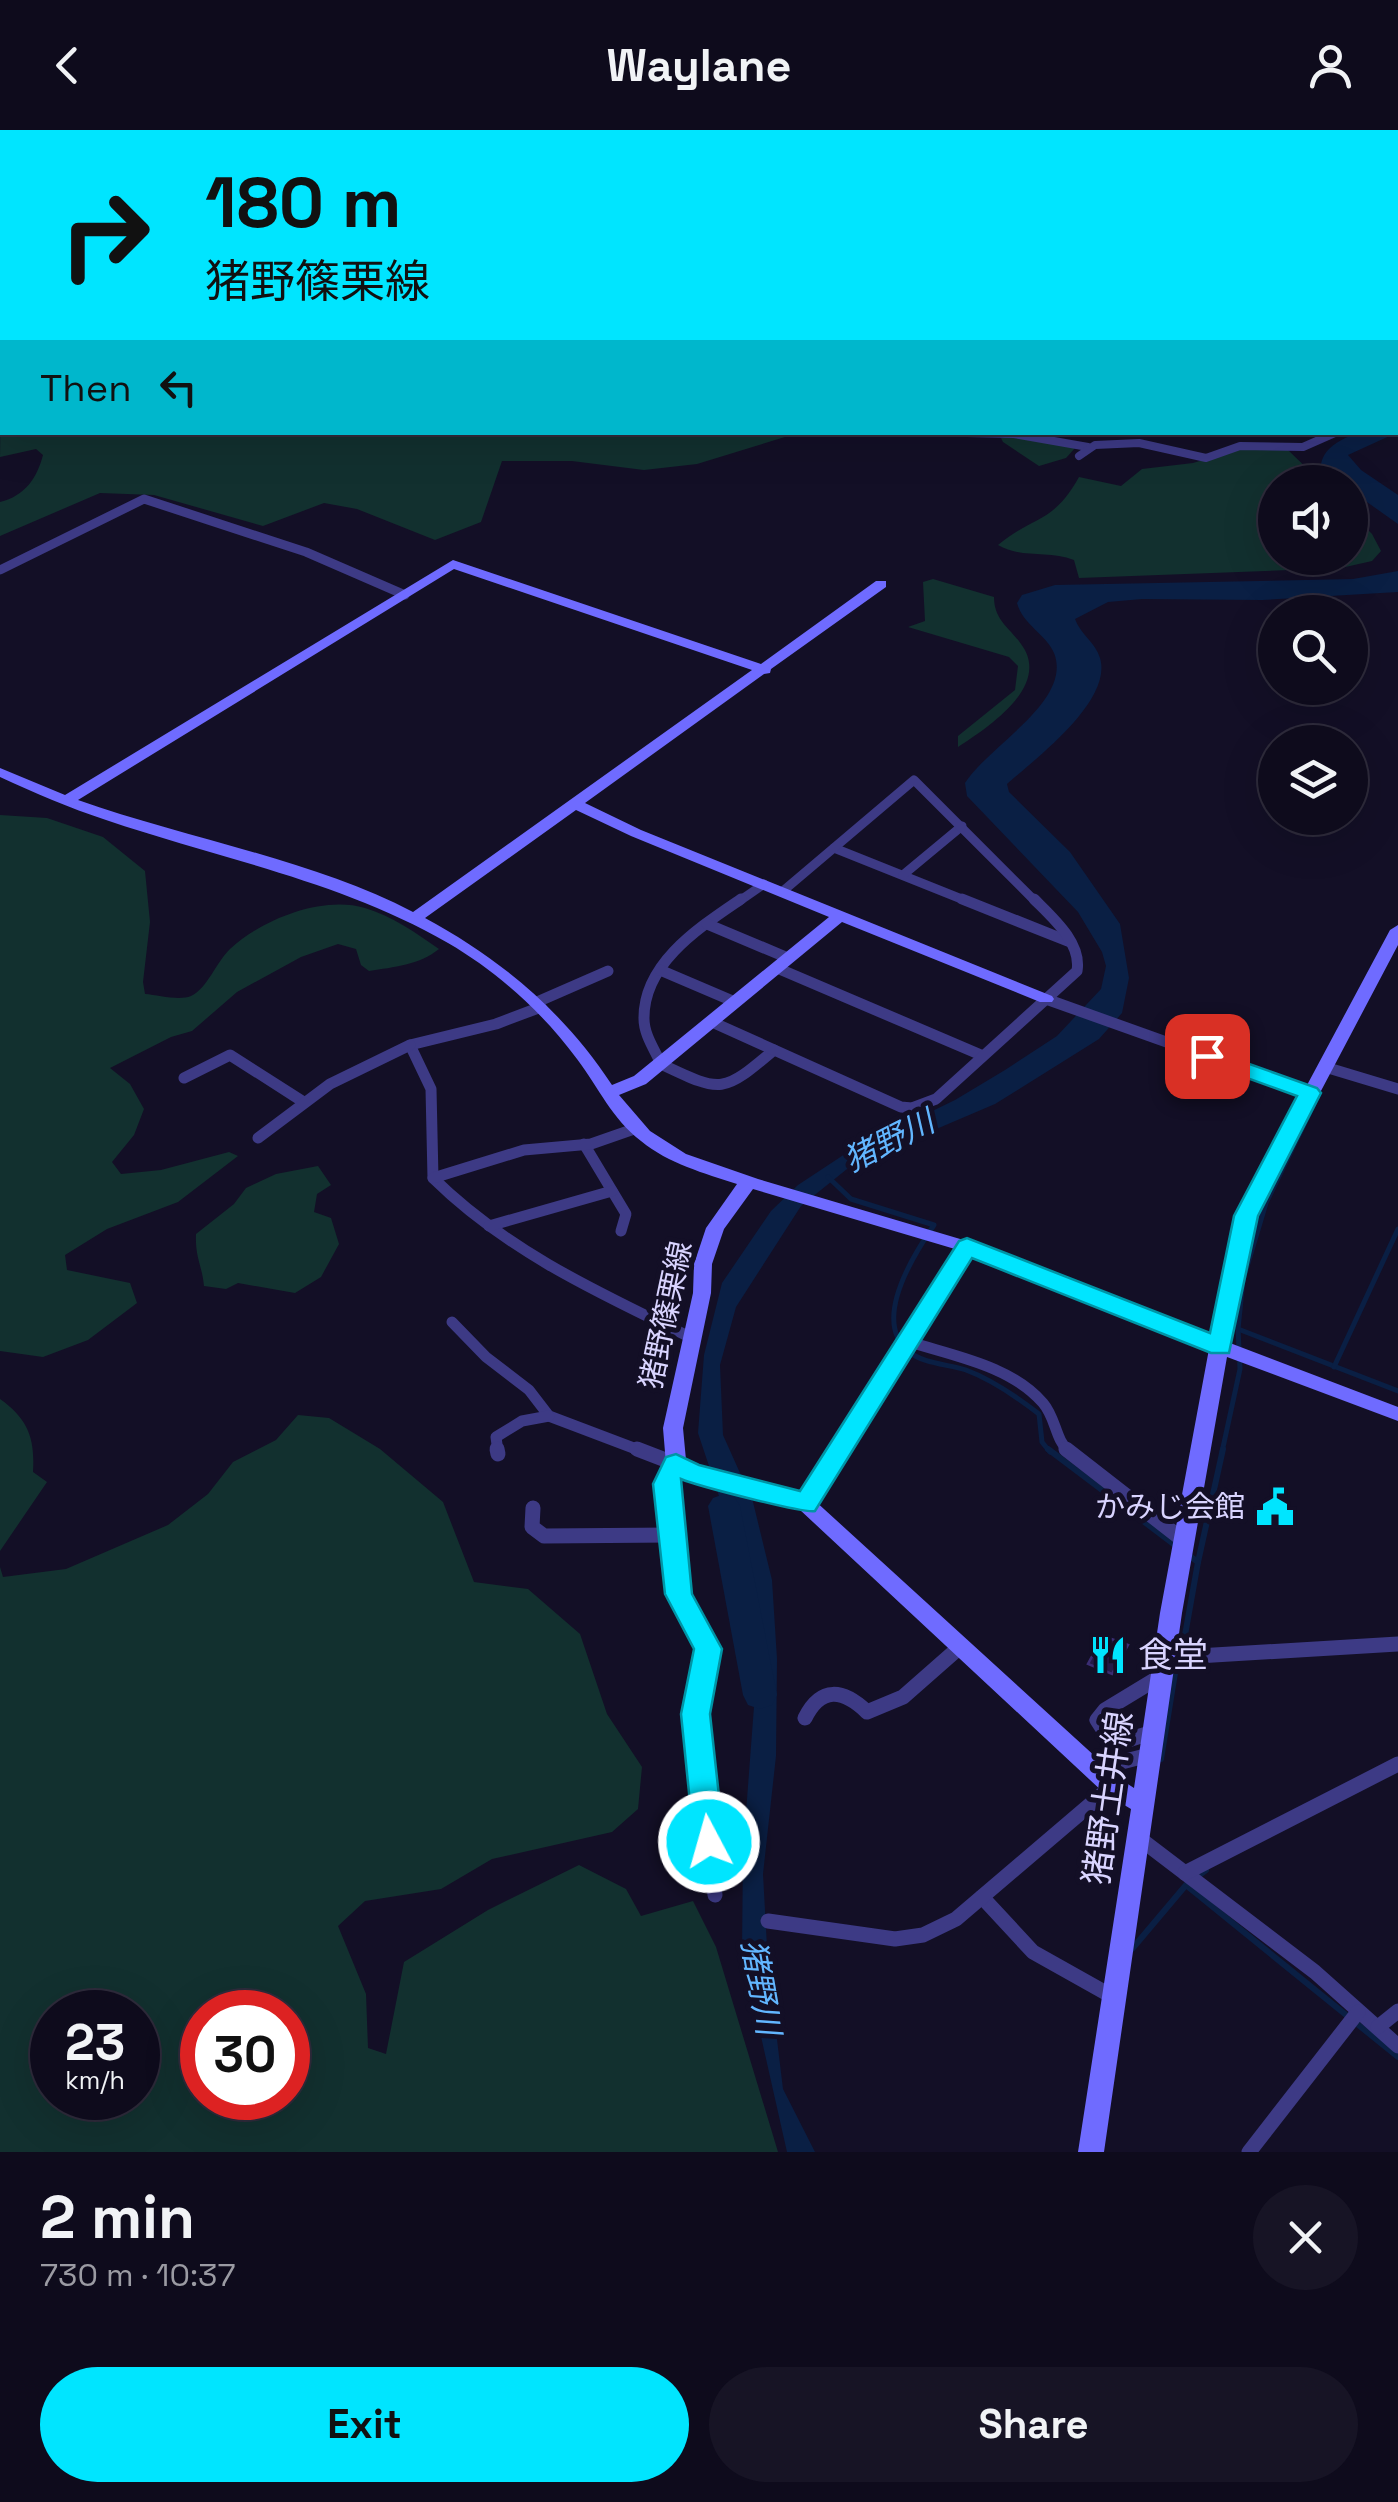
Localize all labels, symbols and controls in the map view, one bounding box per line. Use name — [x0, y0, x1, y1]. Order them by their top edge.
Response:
text: Waylane — [607, 37, 791, 94]
icon: back — [40, 38, 95, 93]
icon: person — [1303, 38, 1358, 93]
text: 180 m — [205, 158, 402, 247]
icon: right — [40, 170, 170, 300]
text: 猪野篠栗線 — [205, 253, 430, 310]
icon: left — [151, 360, 206, 415]
text: Then — [40, 364, 131, 412]
map controls — [1258, 465, 1368, 835]
button: sound — [1258, 465, 1368, 575]
button: search — [1258, 595, 1368, 705]
button: layers — [1258, 725, 1368, 835]
pin — [1165, 1014, 1250, 1099]
icon: arrive — [1180, 1029, 1235, 1084]
water label: 猪野川 — [837, 1100, 944, 1181]
street label: 猪野篠栗線 — [631, 1237, 700, 1392]
public building icon: かみじ会館 — [1254, 1486, 1296, 1528]
place label: かみじ会館 — [1095, 1487, 1245, 1526]
place label: 食堂 — [1138, 1633, 1208, 1677]
restaurant icon: 食堂 — [1087, 1634, 1129, 1676]
street label: 猪野土井線 — [1074, 1708, 1142, 1888]
position arrow — [657, 1790, 761, 1894]
water label: 猪野川 — [733, 1936, 790, 2041]
speed limit sign: 30 — [180, 1990, 310, 2120]
text: 23 — [65, 2011, 125, 2075]
text: km/h — [65, 2064, 125, 2096]
text: 2 min — [40, 2179, 195, 2256]
button: close — [1253, 2185, 1358, 2290]
text: 730 m · 10:37 — [40, 2255, 235, 2295]
button: Exit — [40, 2367, 689, 2482]
button: Share — [709, 2367, 1358, 2482]

